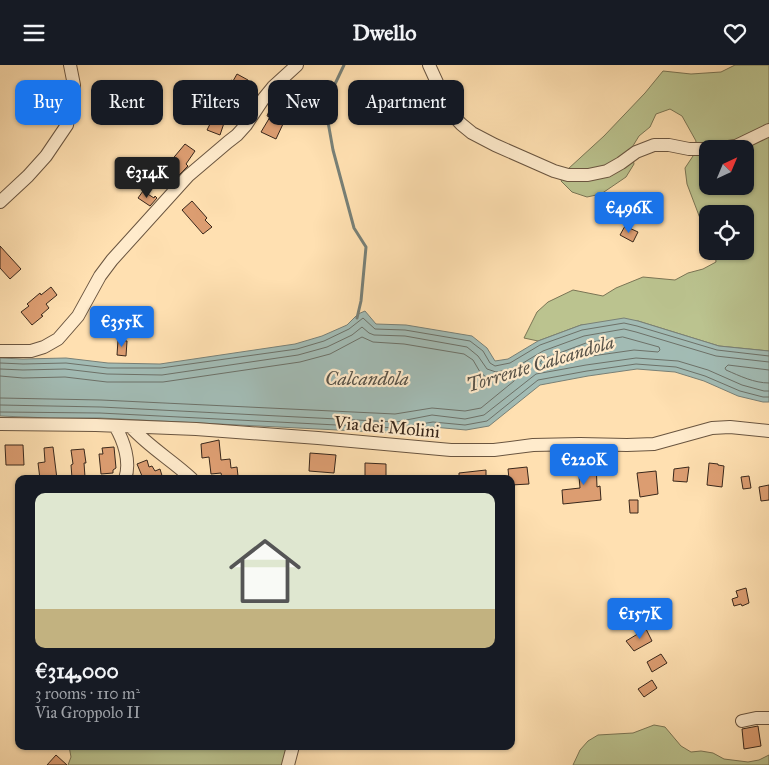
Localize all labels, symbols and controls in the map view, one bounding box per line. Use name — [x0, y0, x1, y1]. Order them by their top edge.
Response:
icon: menu — [20, 19, 48, 47]
text: Dwello — [353, 19, 416, 46]
icon: heart — [721, 19, 749, 47]
chip: Buy — [15, 80, 81, 125]
chip: Rent — [91, 80, 163, 125]
chip: Filters — [173, 80, 258, 125]
chip: New — [268, 80, 338, 125]
chip: Apartment — [348, 80, 464, 125]
north arrow — [699, 140, 754, 195]
map controls — [699, 140, 754, 260]
pin: €314K — [112, 157, 182, 199]
text: €314K — [126, 163, 168, 182]
pin: €496K — [594, 191, 664, 234]
text: €496K — [606, 198, 652, 217]
button: locate — [699, 205, 754, 260]
pin: €355K — [87, 305, 157, 348]
text: €355K — [101, 312, 143, 331]
water label: Torrente Calcandola — [463, 330, 617, 397]
water label: Calcandola — [325, 367, 409, 390]
street label: Via dei Molini — [332, 411, 441, 443]
pin: €220K — [549, 443, 619, 486]
text: €220K — [561, 450, 607, 469]
icon: home — [220, 526, 310, 616]
pin: €157K — [605, 597, 675, 640]
text: €157K — [618, 604, 662, 623]
text: €314,000 — [35, 658, 119, 684]
text: 3 rooms · 110 m² — [35, 684, 140, 703]
text: Via Groppolo II — [35, 703, 140, 722]

